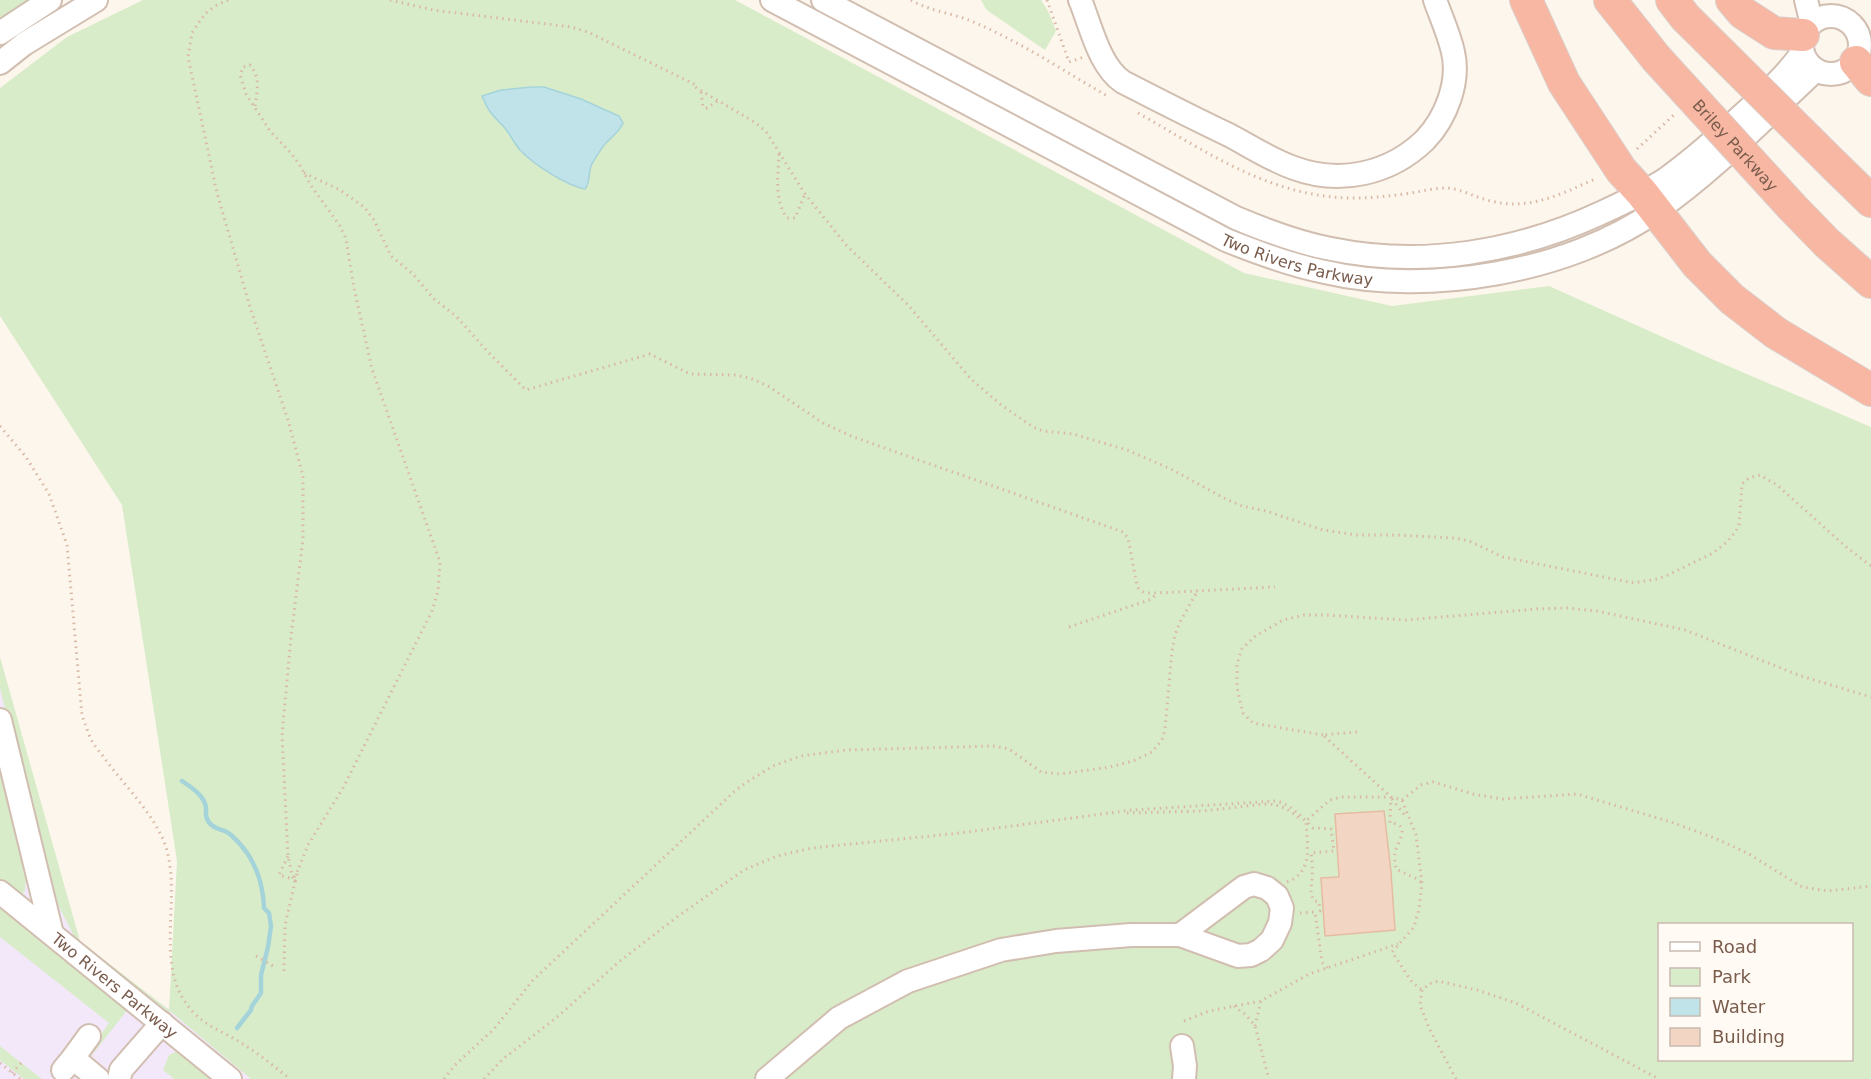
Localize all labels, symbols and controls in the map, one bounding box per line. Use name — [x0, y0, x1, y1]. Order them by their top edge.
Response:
street label: Briley Parkway — [1689, 95, 1782, 195]
street label: Two Rivers Parkway — [1217, 229, 1374, 289]
legend — [1658, 923, 1853, 1061]
street label: Two Rivers Parkway — [47, 928, 182, 1042]
text: Road — [1712, 936, 1757, 957]
text: Park — [1712, 966, 1751, 987]
text: Water — [1712, 996, 1766, 1017]
text: Building — [1712, 1026, 1785, 1047]

